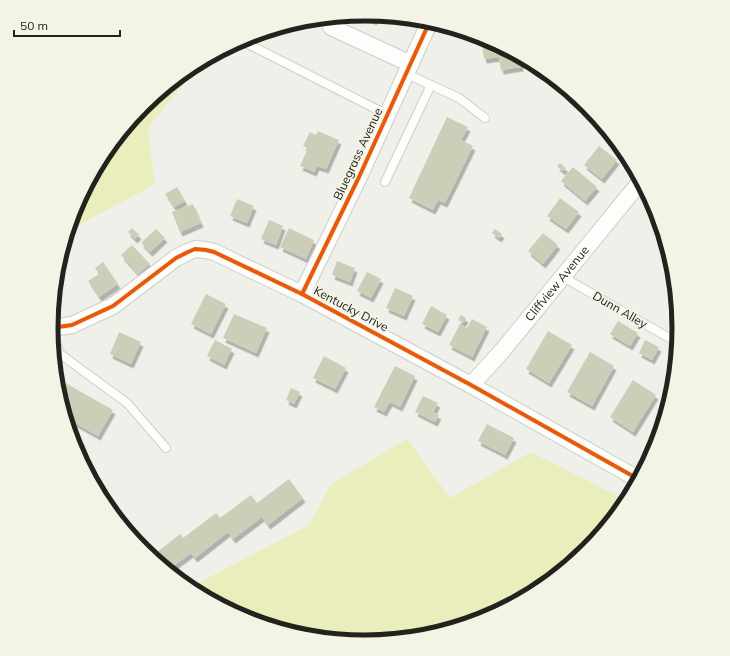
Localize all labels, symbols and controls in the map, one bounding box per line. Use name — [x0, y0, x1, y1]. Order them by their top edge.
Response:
scale bar — [14, 12, 120, 38]
text: 50 m — [20, 18, 48, 33]
street label: Bluegrass Avenue — [330, 105, 385, 202]
street label: Cliffview Avenue — [521, 243, 592, 324]
street label: Kentucky Drive — [311, 283, 391, 335]
street label: Dunn Alley — [590, 288, 651, 331]

